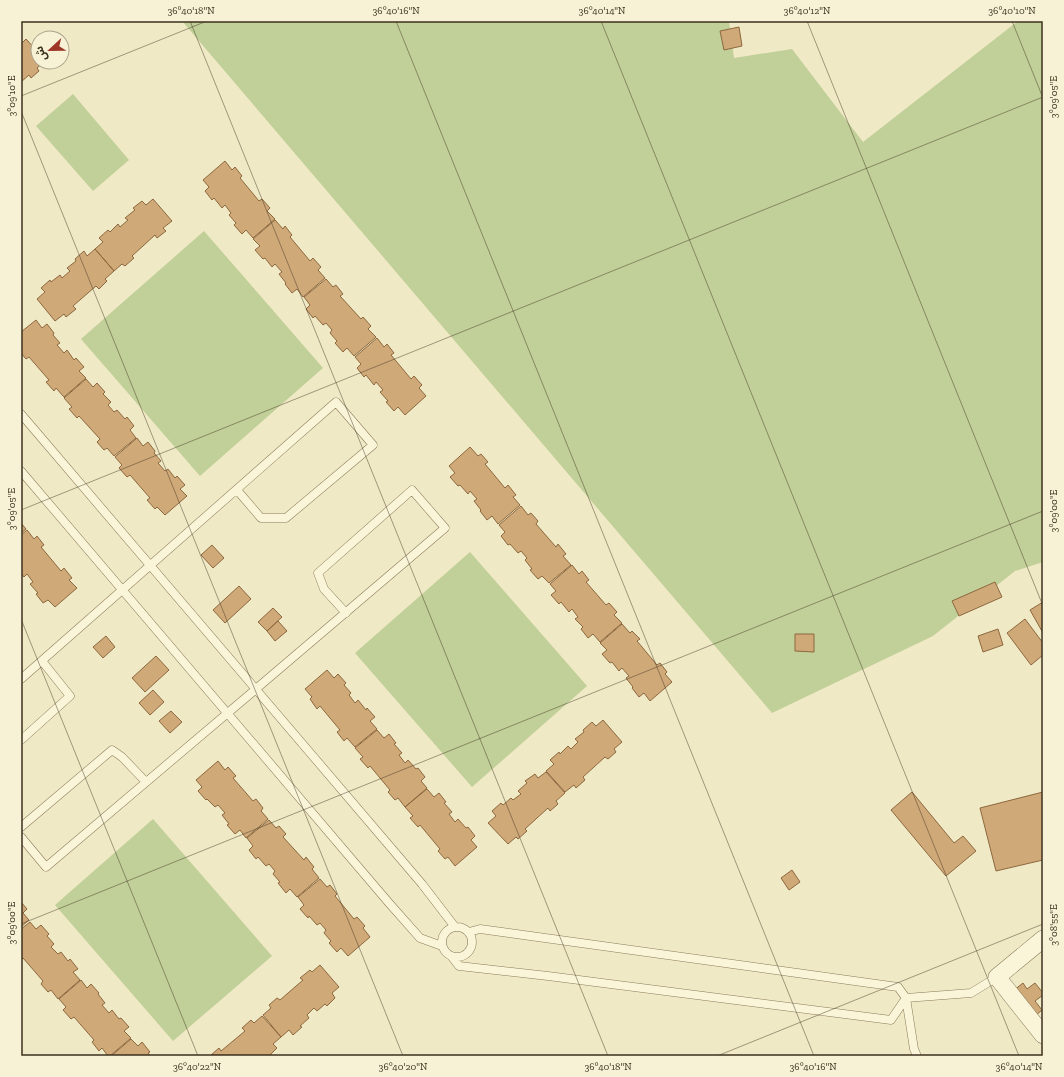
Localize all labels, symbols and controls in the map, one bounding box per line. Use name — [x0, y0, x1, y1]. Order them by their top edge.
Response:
text: 36°40'18"N — [167, 5, 215, 17]
text: 36°40'16"N — [372, 5, 420, 17]
text: 36°40'14"N — [579, 5, 626, 17]
text: 36°40'12"N — [784, 5, 831, 17]
text: 36°40'10"N — [988, 5, 1036, 17]
north arrow — [30, 30, 70, 70]
text: ش — [32, 44, 50, 63]
text: 3°09'10"E — [6, 75, 18, 117]
text: 3°09'05"E — [1048, 76, 1060, 118]
text: 3°09'05"E — [6, 488, 18, 530]
text: 3°09'00"E — [1048, 489, 1060, 532]
text: 3°09'00"E — [6, 901, 18, 944]
text: 3°08'55"E — [1048, 904, 1060, 946]
text: 36°40'22"N — [173, 1061, 222, 1073]
text: 36°40'20"N — [379, 1061, 428, 1073]
text: 36°40'18"N — [584, 1061, 632, 1073]
text: 36°40'16"N — [789, 1061, 837, 1073]
text: 36°40'14"N — [996, 1061, 1043, 1073]

